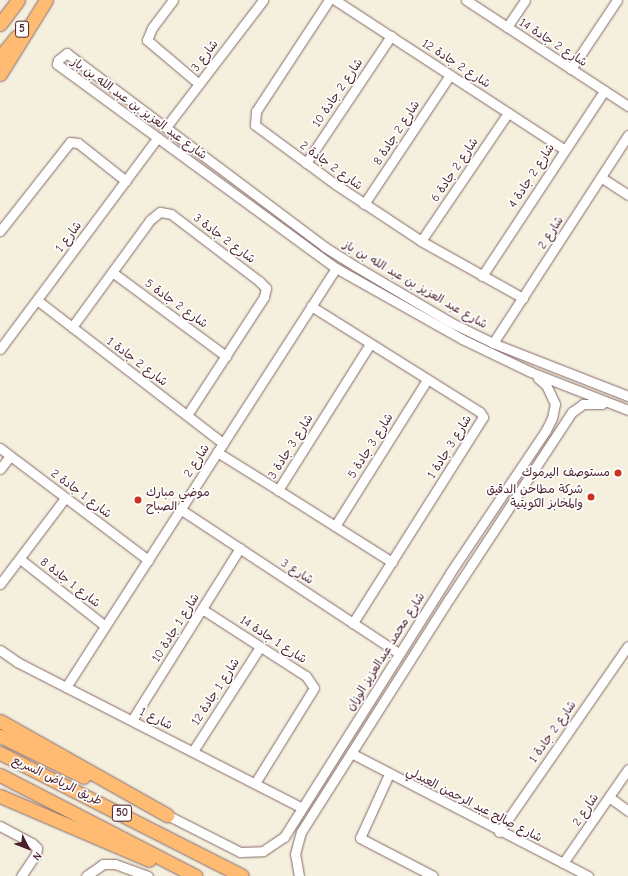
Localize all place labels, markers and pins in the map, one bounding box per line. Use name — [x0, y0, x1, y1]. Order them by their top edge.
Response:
place label: مستوصف اليرموك — [522, 466, 610, 480]
marker: مستوصف اليرموك — [613, 468, 623, 478]
place label: شركة مطاحن الدقيق والمخابز الكويتية — [486, 483, 583, 511]
place label: موضي مبارك الصباح — [146, 486, 210, 514]
marker: شركة مطاحن الدقيق والمخابز الكويتية — [586, 492, 596, 502]
marker: موضي مبارك الصباح — [133, 495, 143, 505]

